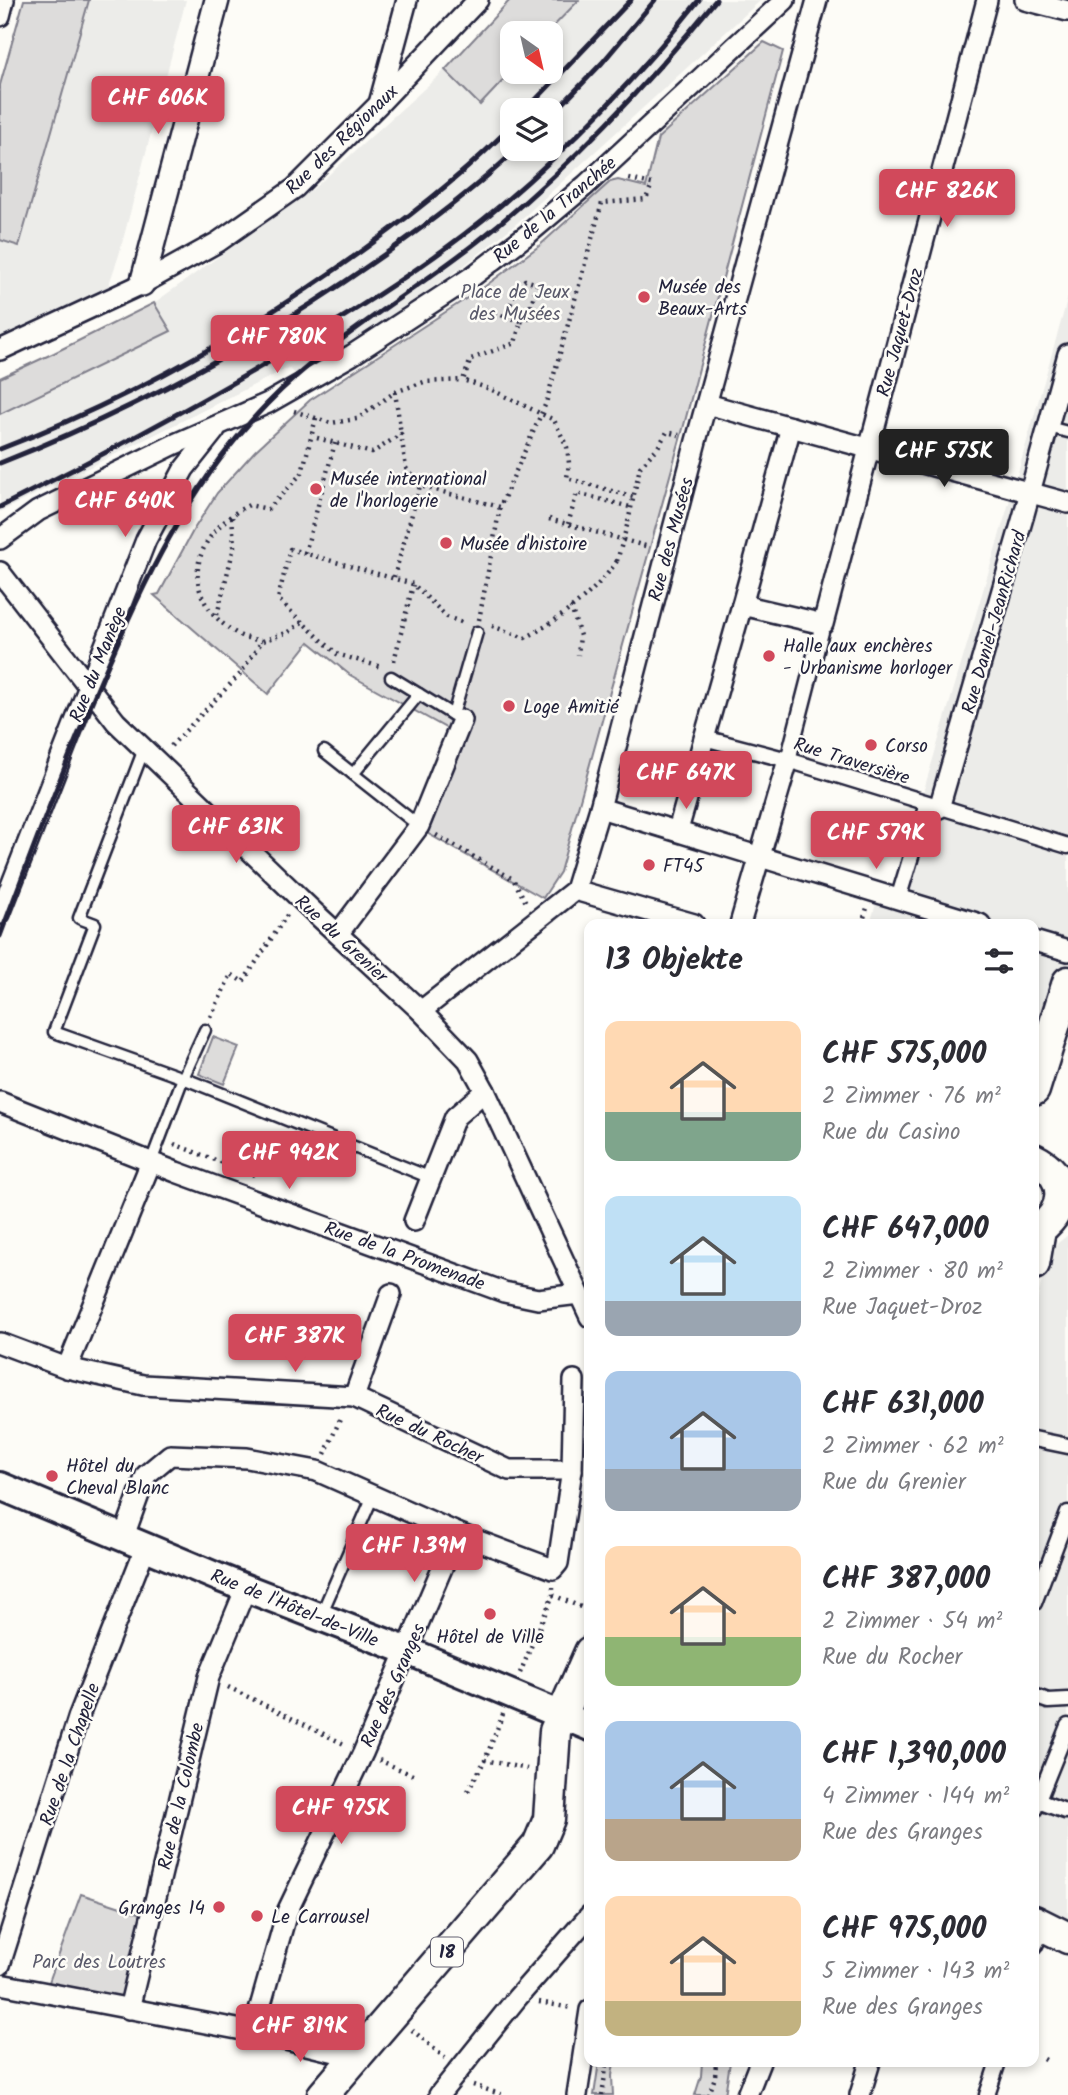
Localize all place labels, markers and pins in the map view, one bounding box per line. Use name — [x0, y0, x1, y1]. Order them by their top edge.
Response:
pin: CHF 606K — [86, 76, 230, 136]
pin: CHF 826K — [875, 170, 1019, 229]
place label: Musée des Beaux-Arts — [658, 273, 747, 325]
marker: Musée des Beaux-Arts — [636, 289, 652, 305]
pin: CHF 780K — [205, 316, 349, 375]
pin: CHF 575K — [872, 430, 1016, 489]
place label: Musée international de l'horlogerie — [330, 465, 487, 517]
pin: CHF 640K — [53, 480, 197, 539]
marker: Musée international de l'horlogerie — [308, 481, 324, 497]
place label: Musée d'histoire — [460, 530, 588, 560]
marker: Musée d'histoire — [438, 535, 454, 551]
place label: Halle aux enchères - Urbanisme horloger — [783, 632, 954, 684]
marker: Halle aux enchères - Urbanisme horloger — [761, 648, 777, 664]
place label: Loge Amitié — [523, 693, 619, 723]
marker: Loge Amitié — [501, 698, 517, 714]
place label: Corso — [885, 732, 928, 762]
marker: Corso — [863, 737, 879, 753]
pin: CHF 647K — [614, 752, 758, 811]
pin: CHF 631K — [164, 806, 308, 865]
pin: CHF 579K — [804, 812, 948, 871]
place label: FT45 — [663, 852, 706, 882]
marker: FT45 — [641, 857, 657, 873]
pin: CHF 942K — [217, 1132, 361, 1191]
pin: CHF 387K — [223, 1314, 367, 1374]
place label: Hôtel du Cheval Blanc — [66, 1452, 170, 1504]
marker: Hôtel du Cheval Blanc — [44, 1468, 60, 1484]
pin: CHF 1.39M — [334, 1524, 494, 1584]
marker: Hôtel de Ville — [482, 1606, 498, 1622]
place label: Hôtel de Ville — [436, 1623, 544, 1653]
pin: CHF 975K — [269, 1786, 413, 1846]
place label: Granges 14 — [118, 1894, 205, 1924]
marker: Granges 14 — [211, 1899, 227, 1915]
place label: Le Carrousel — [271, 1903, 370, 1933]
marker: Le Carrousel — [249, 1908, 265, 1924]
pin: CHF 819K — [228, 2004, 372, 2064]

